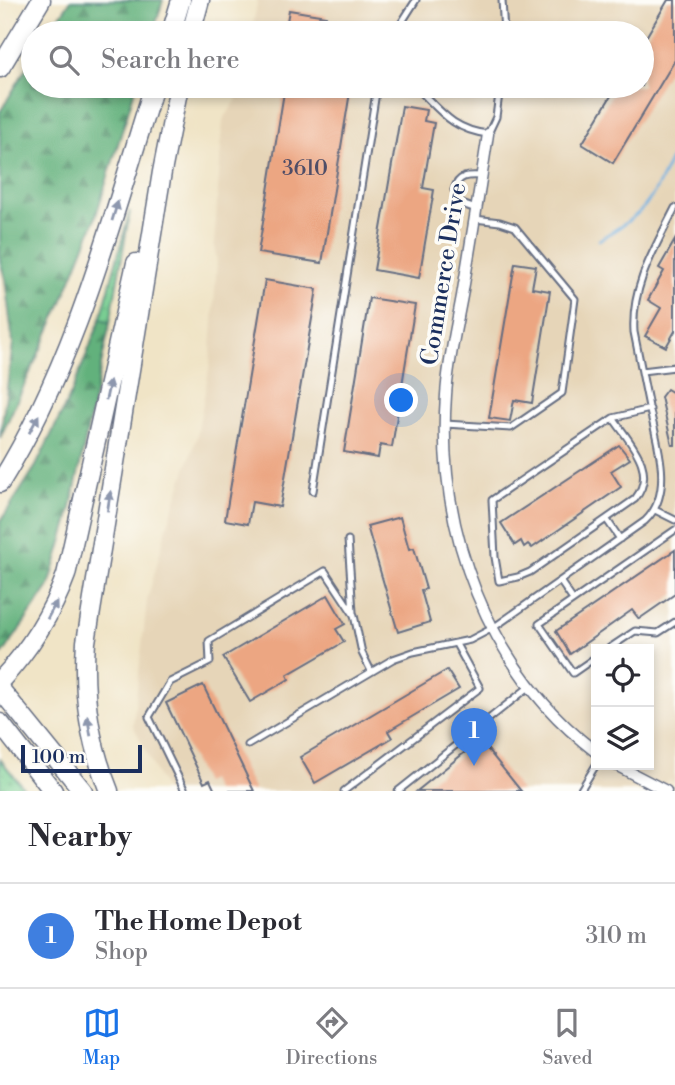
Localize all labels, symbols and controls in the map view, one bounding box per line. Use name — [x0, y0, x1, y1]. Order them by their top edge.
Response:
search box — [21, 21, 654, 98]
icon: search — [45, 41, 83, 79]
text: Search here — [101, 44, 240, 76]
house number: 3610 — [282, 156, 328, 182]
street label: Commerce Drive — [415, 181, 473, 367]
one-way arrow — [110, 201, 120, 222]
one-way arrow — [103, 379, 114, 401]
your location — [384, 383, 418, 417]
one-way arrow — [28, 414, 40, 434]
one-way arrow — [104, 489, 115, 511]
one-way arrow — [45, 599, 57, 619]
map controls — [591, 644, 654, 770]
button: locate — [591, 644, 654, 707]
button: layers — [591, 707, 654, 770]
pin: 1 — [451, 708, 497, 766]
one-way arrow — [83, 715, 94, 737]
scale bar — [21, 742, 142, 774]
text: 100 m — [32, 745, 85, 769]
text: Nearby — [28, 818, 132, 856]
text: The Home Depot — [95, 906, 302, 938]
text: 1 — [45, 922, 57, 950]
text: 310 m — [586, 922, 647, 950]
text: Shop — [95, 938, 148, 966]
tab: Map — [83, 1004, 121, 1070]
tab: Directions — [286, 1004, 377, 1070]
tab: Saved — [543, 1004, 592, 1070]

